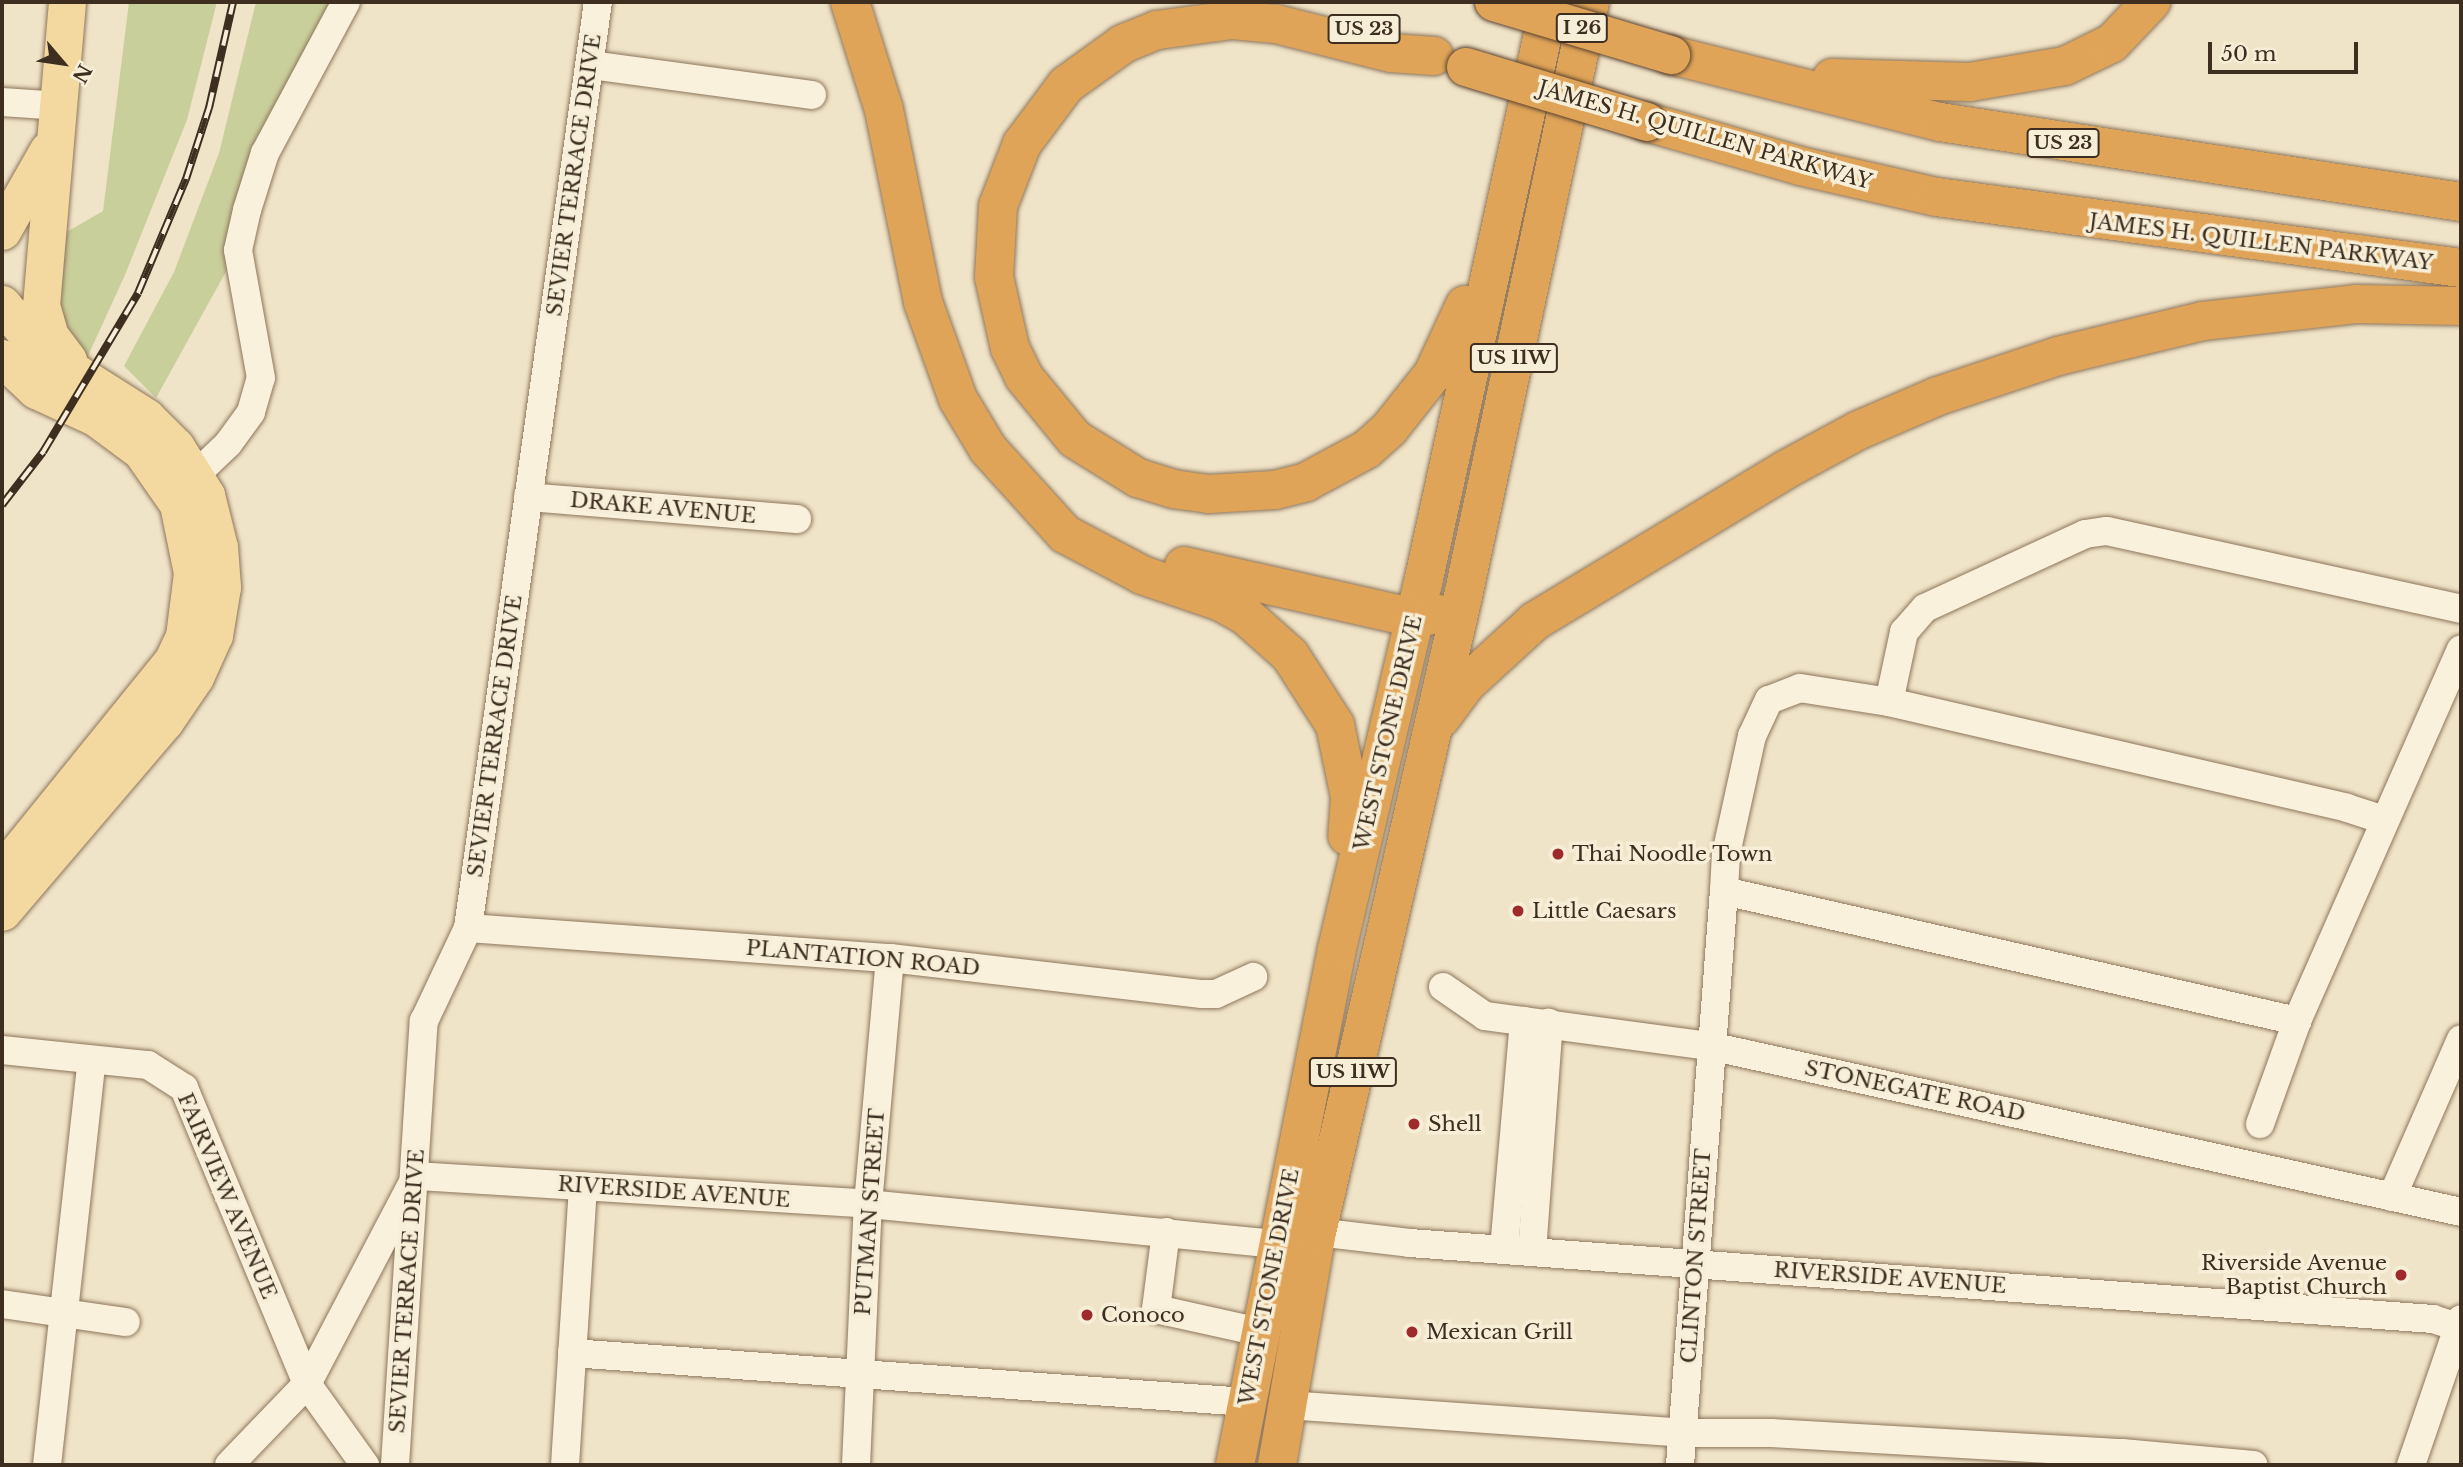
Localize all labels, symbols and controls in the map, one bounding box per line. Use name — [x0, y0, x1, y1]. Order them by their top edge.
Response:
road number: I 26 — [1556, 12, 1608, 44]
road number: US 23 — [1327, 14, 1401, 44]
north arrow — [28, 28, 98, 98]
scale bar — [2211, 28, 2362, 72]
street label: SEVIER TERRACE DRIVE — [542, 32, 606, 318]
text: 50 m — [2221, 41, 2276, 67]
text: N — [67, 60, 96, 87]
street label: JAMES H. QUILLEN PARKWAY — [1535, 75, 1875, 195]
road number: US 23 — [2026, 127, 2100, 158]
street label: JAMES H. QUILLEN PARKWAY — [2088, 208, 2434, 276]
road number: US 11W — [1468, 342, 1560, 374]
street label: DRAKE AVENUE — [569, 487, 757, 529]
street label: SEVIER TERRACE DRIVE — [463, 593, 527, 879]
street label: WEST STONE DRIVE — [1349, 613, 1427, 853]
place label: Thai Noodle Town — [1572, 841, 1773, 867]
marker: Thai Noodle Town — [1550, 846, 1566, 862]
place label: Little Caesars — [1532, 898, 1676, 924]
marker: Little Caesars — [1510, 903, 1526, 919]
street label: PLANTATION ROAD — [745, 935, 981, 981]
street label: STONEGATE ROAD — [1802, 1055, 2028, 1127]
road number: US 11W — [1308, 1056, 1398, 1088]
street label: FAIRVIEW AVENUE — [172, 1088, 282, 1304]
street label: PUTMAN STREET — [850, 1108, 890, 1316]
place label: Shell — [1428, 1111, 1482, 1137]
marker: Shell — [1406, 1116, 1422, 1132]
street label: SEVIER TERRACE DRIVE — [384, 1147, 430, 1435]
street label: CLINTON STREET — [1676, 1148, 1716, 1364]
street label: WEST STONE DRIVE — [1234, 1166, 1304, 1408]
street label: RIVERSIDE AVENUE — [556, 1171, 792, 1213]
place label: Riverside Avenue Baptist Church — [2200, 1250, 2387, 1300]
street label: RIVERSIDE AVENUE — [1772, 1257, 2008, 1299]
marker: Riverside Avenue Baptist Church — [2393, 1267, 2409, 1283]
place label: Conoco — [1101, 1302, 1185, 1328]
marker: Conoco — [1079, 1307, 1095, 1323]
place label: Mexican Grill — [1426, 1319, 1573, 1345]
marker: Mexican Grill — [1404, 1324, 1420, 1340]

